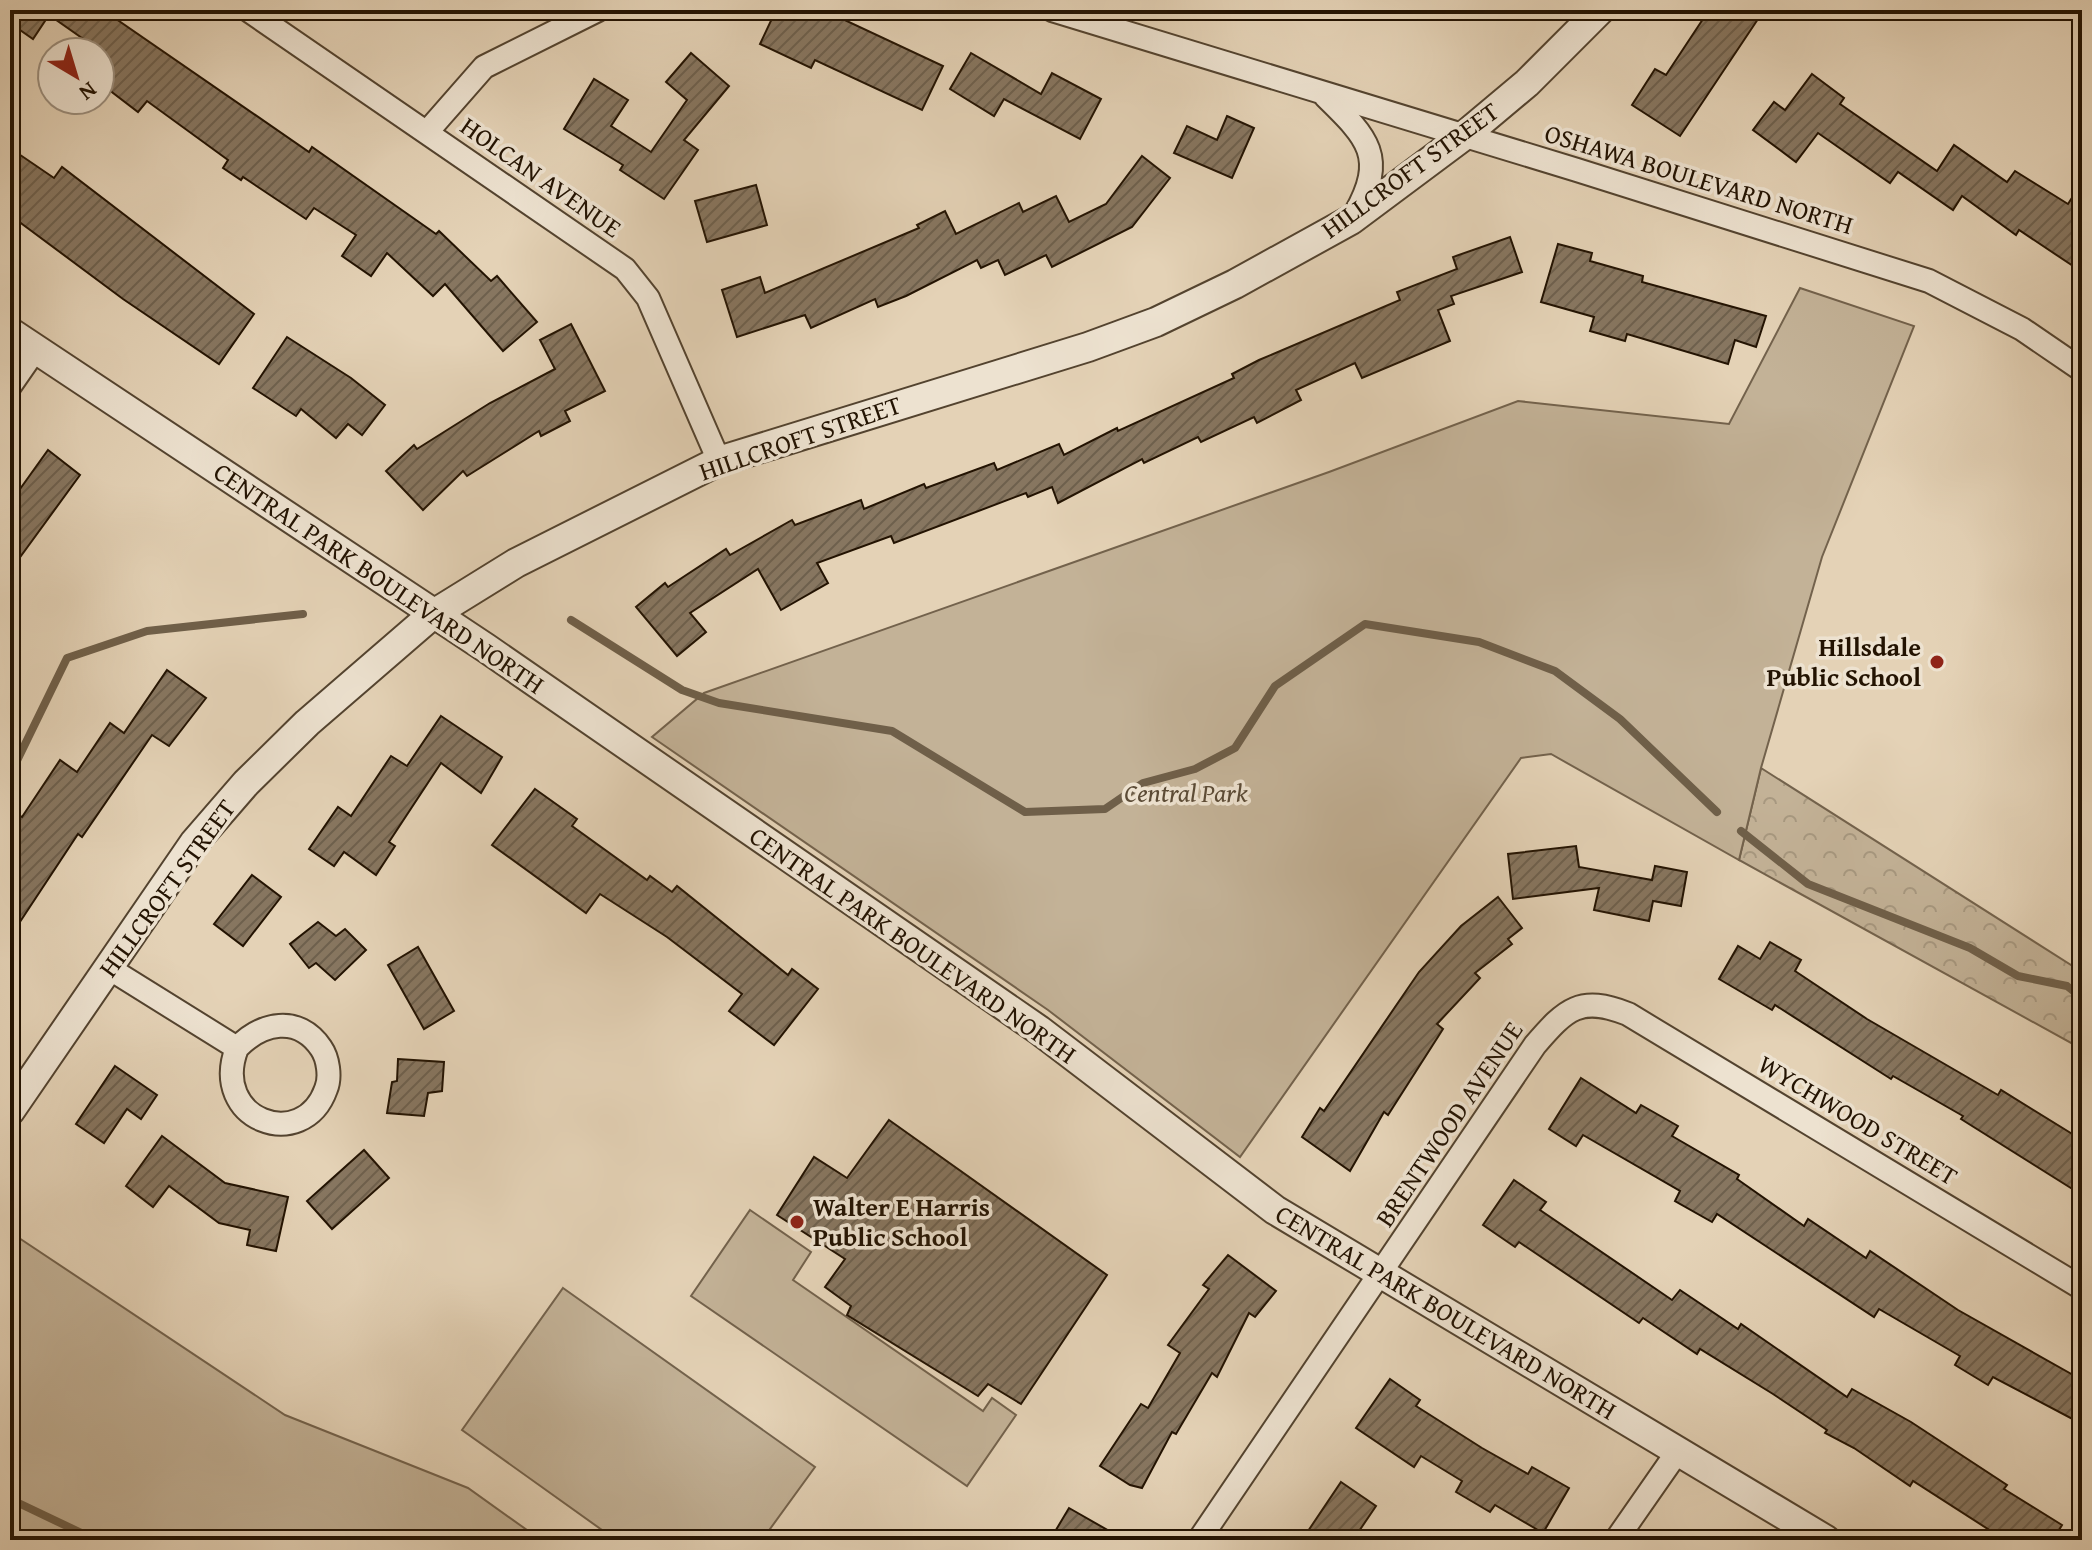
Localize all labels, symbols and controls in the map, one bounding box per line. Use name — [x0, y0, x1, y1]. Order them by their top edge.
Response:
north arrow — [36, 36, 116, 116]
text: N — [72, 75, 104, 109]
street label: HILLCROFT STREET — [1313, 91, 1507, 248]
street label: HOLCAN AVENUE — [453, 106, 630, 247]
street label: OSHAWA BOULEVARD NORTH — [1540, 113, 1858, 244]
street label: HILLCROFT STREET — [693, 385, 907, 490]
street label: CENTRAL PARK BOULEVARD NORTH — [206, 452, 552, 703]
place label: Hillsdale Public School — [1767, 627, 1921, 696]
marker: Hillsdale Public School — [1928, 653, 1946, 671]
park label: Central Park — [1124, 773, 1248, 812]
street label: HILLCROFT STREET — [89, 790, 245, 985]
street label: CENTRAL PARK BOULEVARD NORTH — [742, 816, 1085, 1073]
street label: BRENTWOOD AVENUE — [1365, 1013, 1532, 1234]
street label: WYCHWOOD STREET — [1751, 1044, 1966, 1195]
place label: Walter E Harris Public School — [813, 1187, 990, 1256]
street label: CENTRAL PARK BOULEVARD NORTH — [1268, 1194, 1624, 1429]
marker: Walter E Harris Public School — [788, 1213, 806, 1231]

